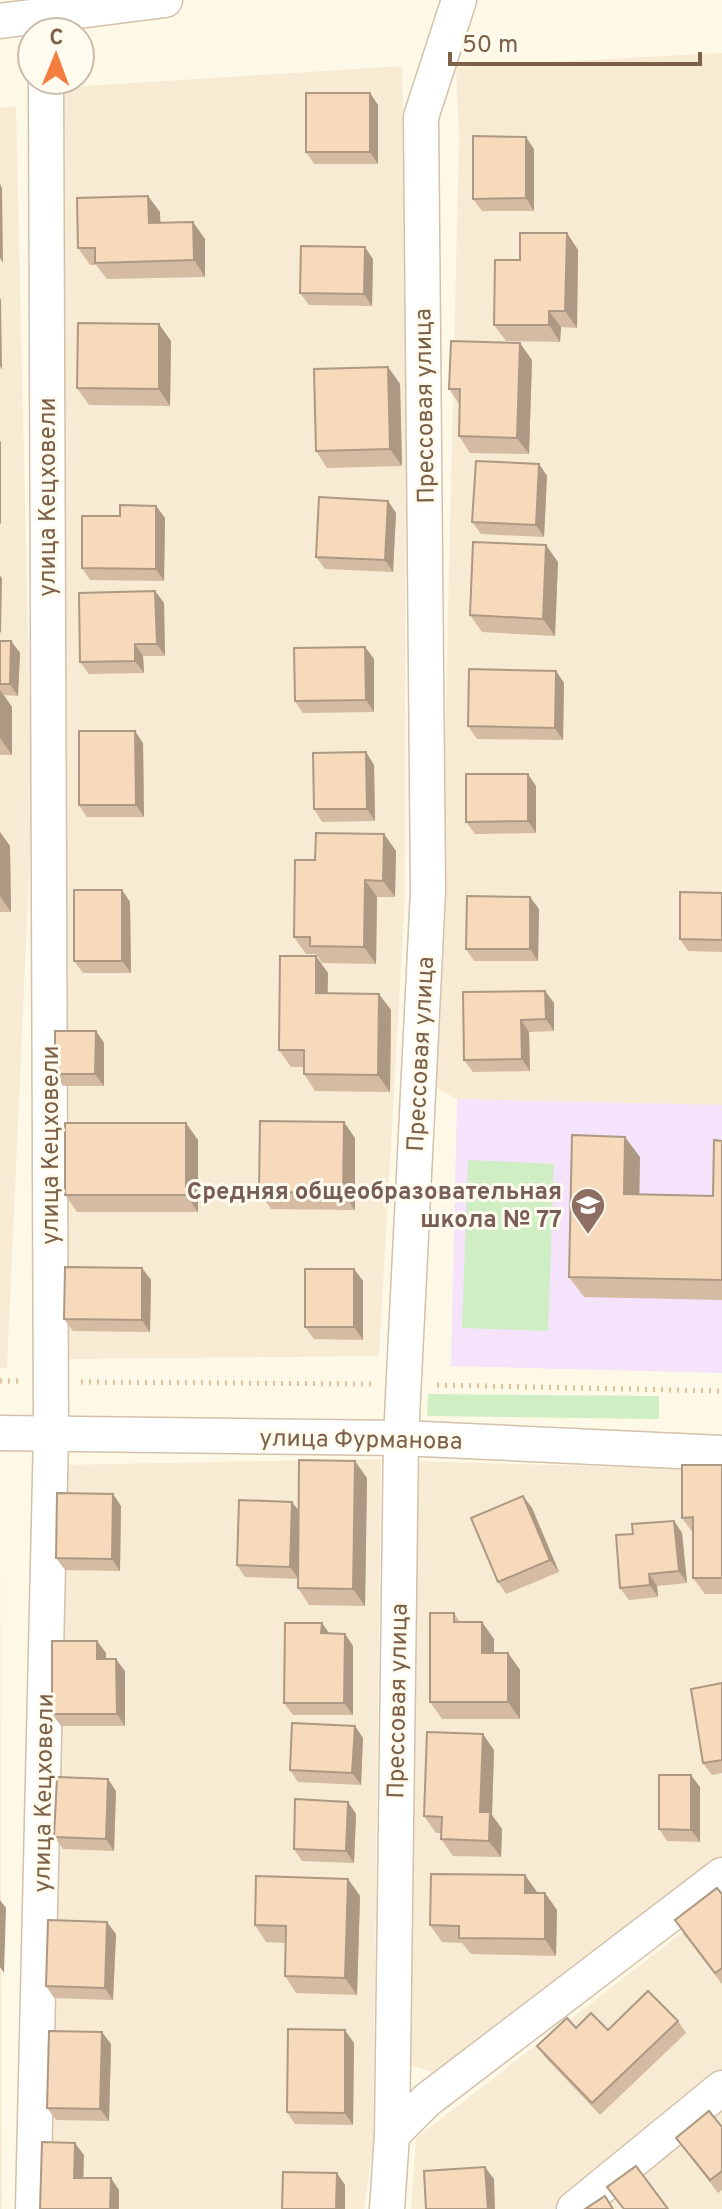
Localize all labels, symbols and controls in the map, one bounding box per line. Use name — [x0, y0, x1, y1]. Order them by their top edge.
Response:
north arrow — [16, 16, 96, 96]
scale bar — [450, 16, 700, 66]
text: С — [49, 25, 64, 52]
text: 50 m — [462, 31, 518, 61]
street label: Прессовая улица — [409, 308, 443, 504]
street label: улица Кецховели — [34, 397, 64, 597]
street label: Прессовая улица — [402, 956, 442, 1152]
street label: улица Кецховели — [37, 1045, 67, 1245]
place label: Средняя общеобразовательная школа № 77 — [187, 1178, 562, 1236]
school or university icon: Средняя общеобразовательная школа № 77 — [569, 1186, 607, 1236]
street label: улица Фурманова — [259, 1424, 463, 1458]
street label: Прессовая улица — [382, 1603, 416, 1799]
street label: улица Кецховели — [28, 1693, 62, 1893]

